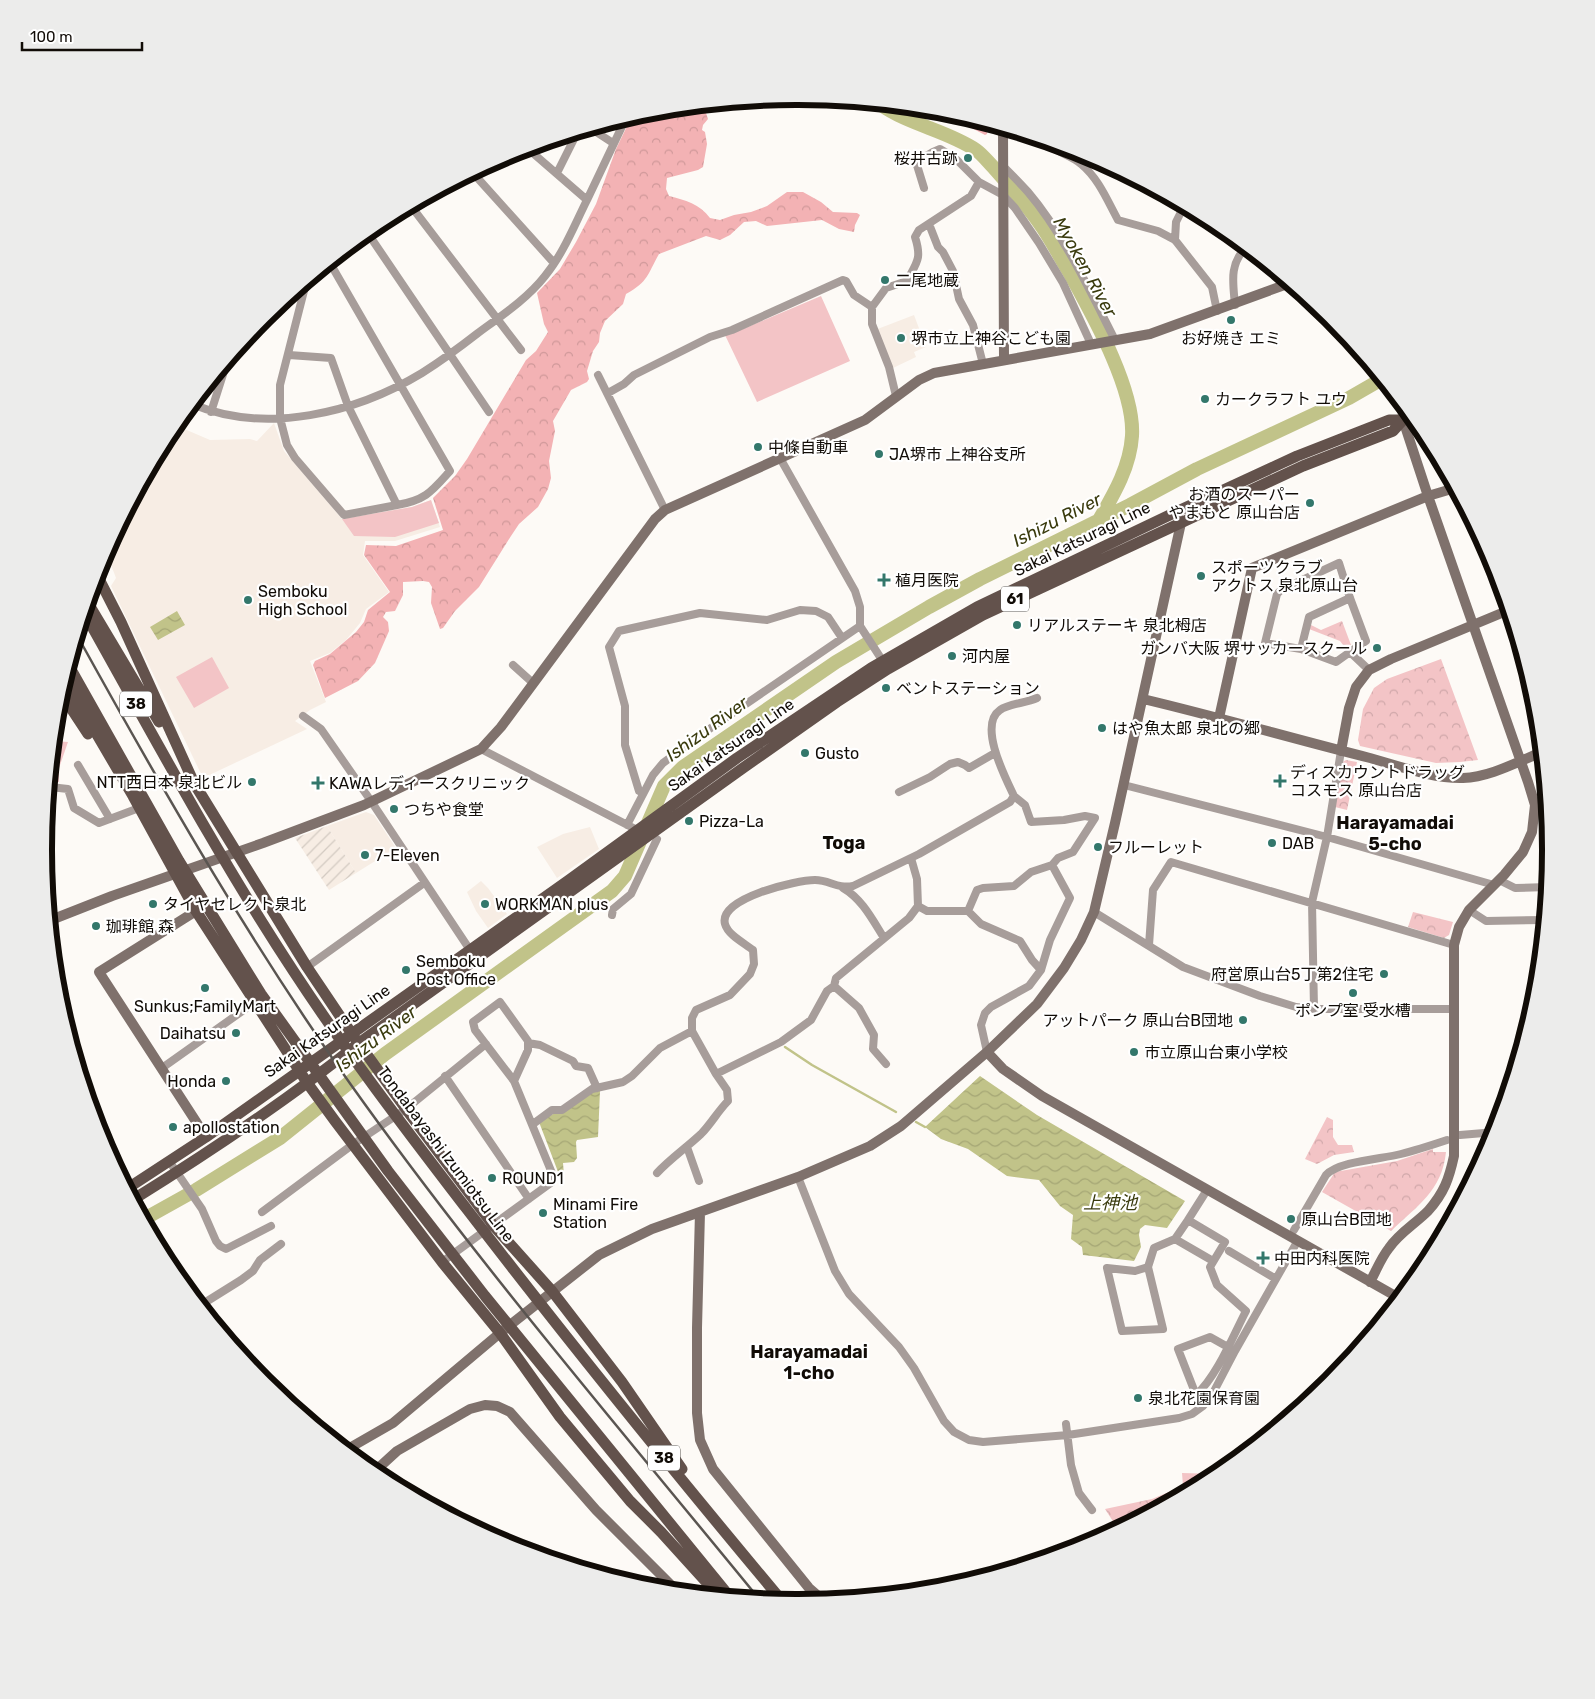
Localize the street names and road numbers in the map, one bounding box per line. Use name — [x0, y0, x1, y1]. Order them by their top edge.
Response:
street label: Sakai Katsuragi Line — [1011, 498, 1153, 580]
road number: 61 — [1001, 586, 1029, 612]
road number: 38 — [120, 692, 152, 716]
street label: Sakai Katsuragi Line — [664, 694, 798, 796]
street label: Sakai Katsuragi Line — [260, 980, 394, 1082]
street label: Tondabayashi Izumiotsu Line — [374, 1062, 518, 1246]
road number: 38 — [648, 1446, 680, 1470]

